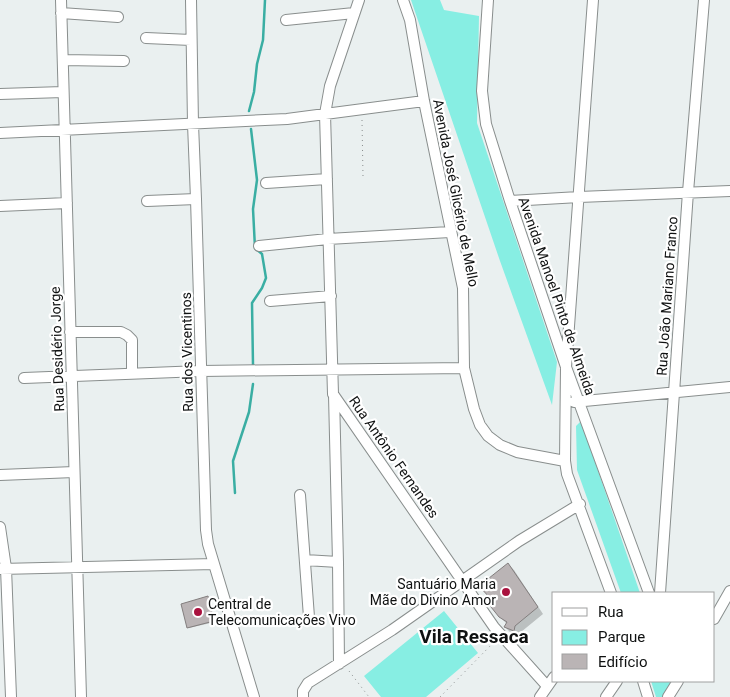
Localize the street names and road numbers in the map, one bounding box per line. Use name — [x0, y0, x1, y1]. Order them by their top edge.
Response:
street label: Avenida José Glicério de Mello — [430, 98, 482, 288]
street label: Avenida Manoel Pinto de Almeida — [515, 195, 599, 397]
street label: Rua João Mariano Franco — [653, 216, 681, 376]
street label: Rua Desidério Jorge — [47, 286, 67, 412]
street label: Rua dos Vicentinos — [178, 292, 196, 412]
street label: Rua Antônio Fernandes — [346, 393, 442, 521]

